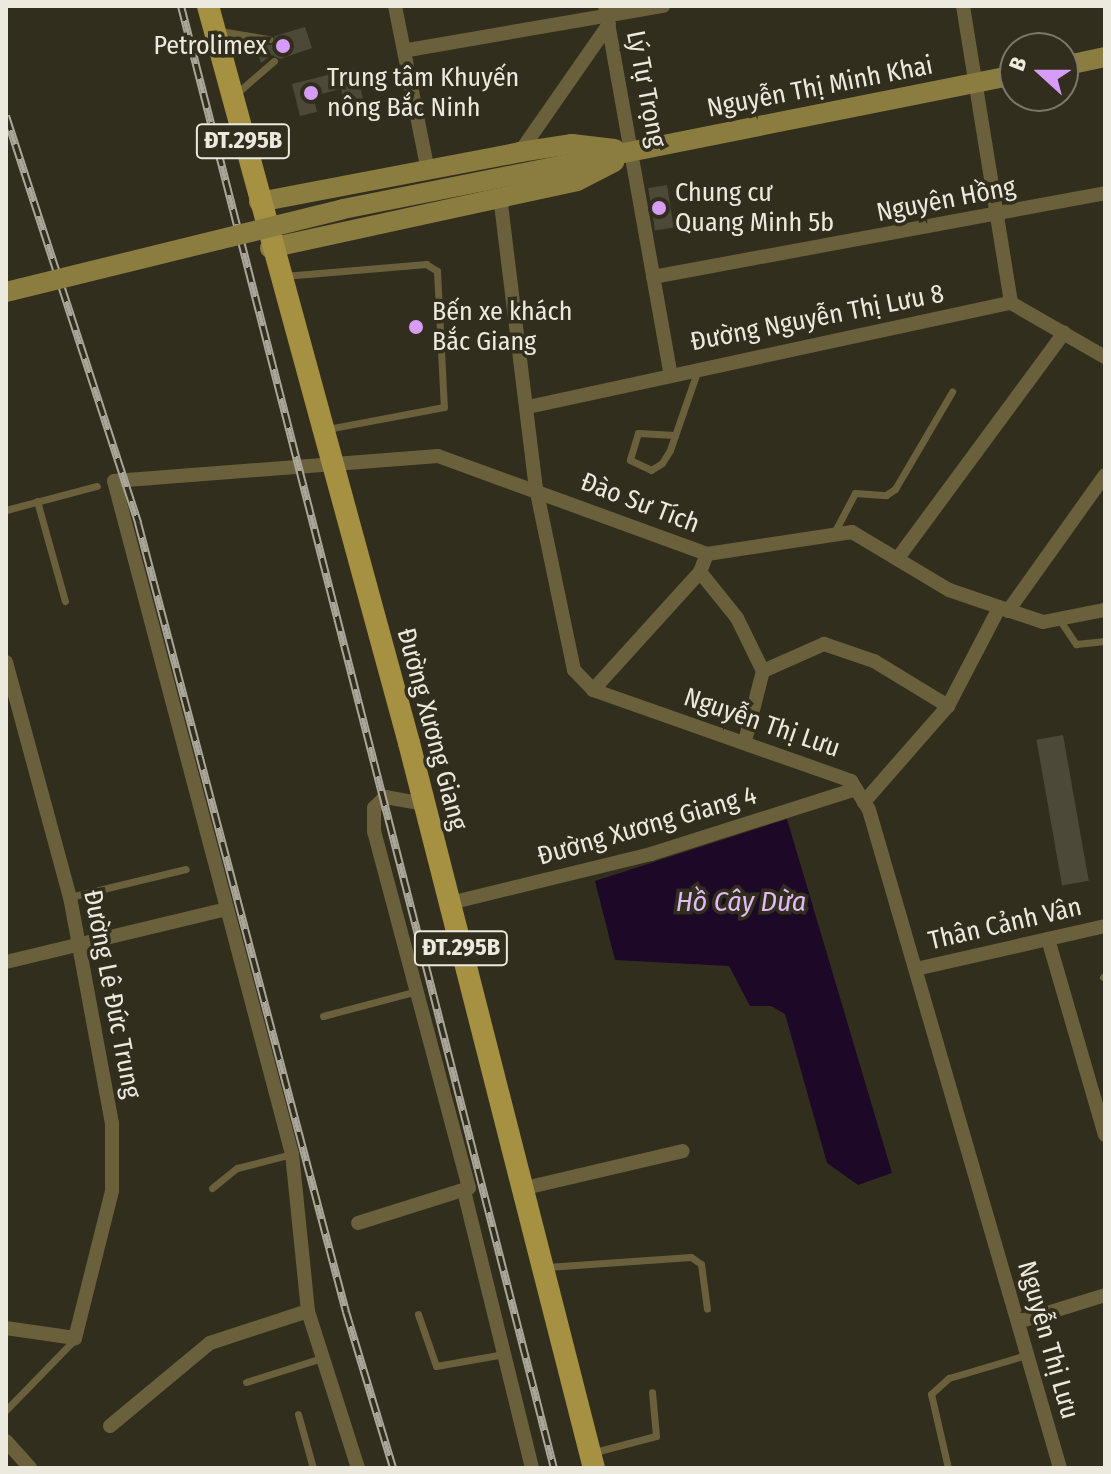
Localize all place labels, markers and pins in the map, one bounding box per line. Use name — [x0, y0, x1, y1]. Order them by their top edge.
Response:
place label: Petrolimex — [153, 30, 267, 62]
marker: Petrolimex — [274, 37, 292, 55]
place label: Trung tâm Khuyến nông Bắc Ninh — [327, 62, 519, 124]
marker: Trung tâm Khuyến nông Bắc Ninh — [302, 84, 320, 102]
place label: Chung cư Quang Minh 5b — [675, 177, 834, 238]
marker: Chung cư Quang Minh 5b — [650, 199, 668, 217]
place label: Bến xe khách Bắc Giang — [432, 296, 572, 358]
marker: Bến xe khách Bắc Giang — [407, 318, 425, 336]

